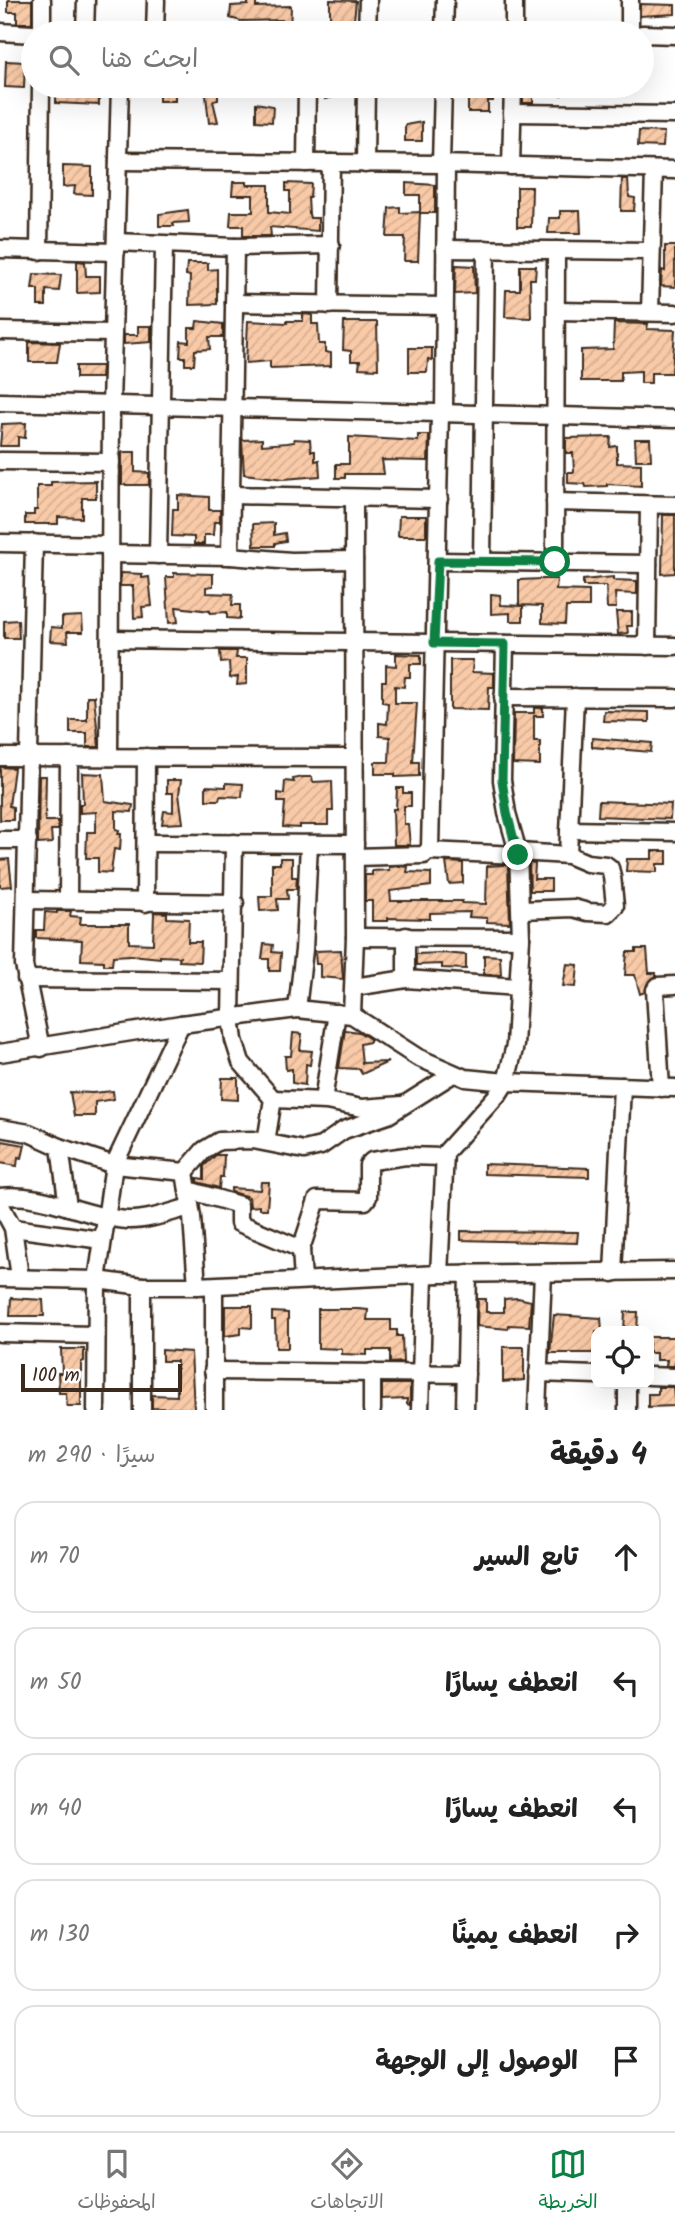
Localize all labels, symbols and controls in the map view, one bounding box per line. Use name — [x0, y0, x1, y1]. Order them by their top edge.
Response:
search box — [21, 21, 654, 98]
text: ابحث هنا — [101, 39, 198, 81]
icon: search — [45, 41, 83, 79]
route start — [539, 546, 570, 577]
route end — [502, 839, 533, 870]
map controls — [591, 1326, 654, 1389]
button: locate — [591, 1326, 654, 1389]
scale bar — [21, 1361, 182, 1393]
text: 100 m — [32, 1361, 80, 1391]
text: 4 دقيقة — [550, 1432, 647, 1480]
text: سيرًا · 290 m — [28, 1438, 156, 1474]
text: تابع السير — [475, 1537, 578, 1579]
icon: ahead — [607, 1538, 645, 1576]
text: 70 m — [30, 1539, 80, 1575]
text: انعطف يسارًا — [445, 1663, 578, 1705]
icon: left — [607, 1664, 645, 1702]
text: 50 m — [30, 1665, 81, 1701]
text: انعطف يسارًا — [445, 1789, 578, 1831]
icon: left — [607, 1790, 645, 1828]
text: 40 m — [30, 1791, 82, 1827]
text: انعطف يمينًا — [452, 1915, 578, 1957]
icon: right — [607, 1916, 645, 1954]
text: 130 m — [30, 1917, 89, 1953]
text: الوصول إلى الوجهة — [375, 2041, 578, 2083]
icon: arrive — [607, 2042, 645, 2080]
tab: المحفوظات — [77, 2145, 156, 2218]
tab: الاتجاهات — [310, 2145, 384, 2218]
tab: الخريطة — [538, 2145, 598, 2218]

